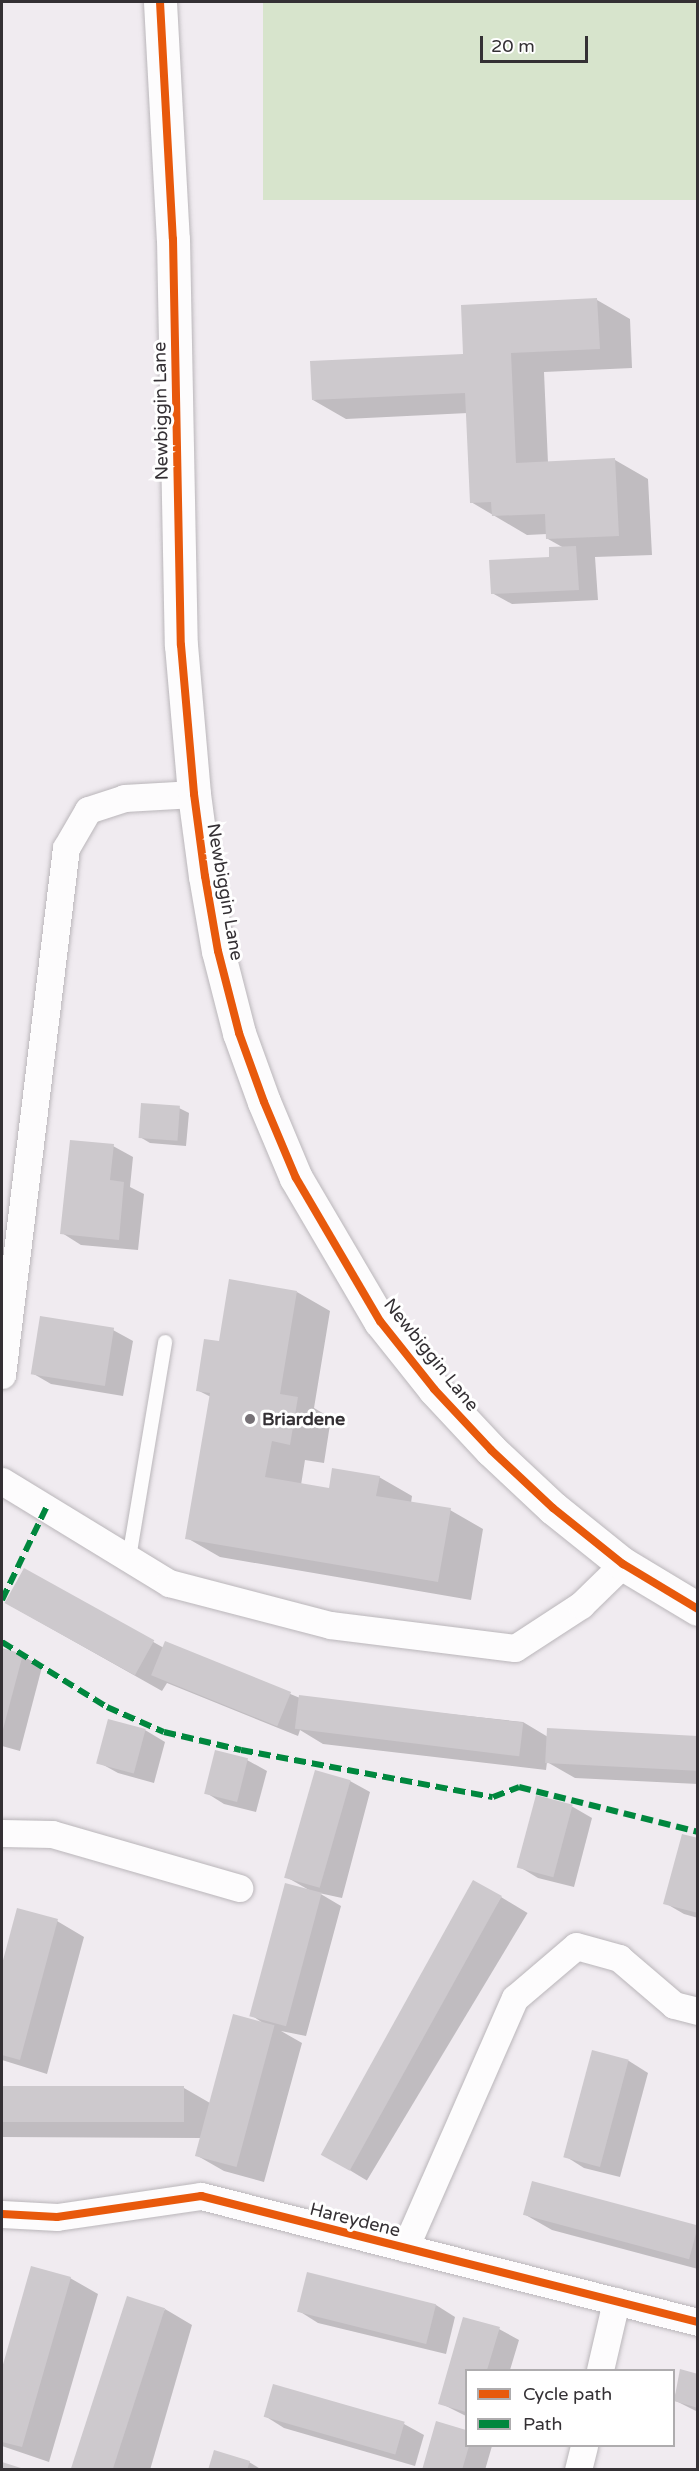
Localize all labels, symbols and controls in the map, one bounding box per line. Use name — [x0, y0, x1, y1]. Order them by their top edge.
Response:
scale bar — [483, 24, 591, 62]
text: 20 m — [491, 35, 535, 57]
street label: Newbiggin Lane — [149, 341, 173, 481]
street label: Newbiggin Lane — [202, 822, 248, 962]
street label: Newbiggin Lane — [379, 1294, 483, 1416]
place label: Briardene — [262, 1408, 345, 1430]
marker: Briardene — [243, 1412, 257, 1426]
street label: Hareydene — [307, 2198, 403, 2242]
legend — [465, 2369, 675, 2447]
text: Cycle path — [523, 2383, 612, 2405]
text: Path — [523, 2413, 562, 2435]

